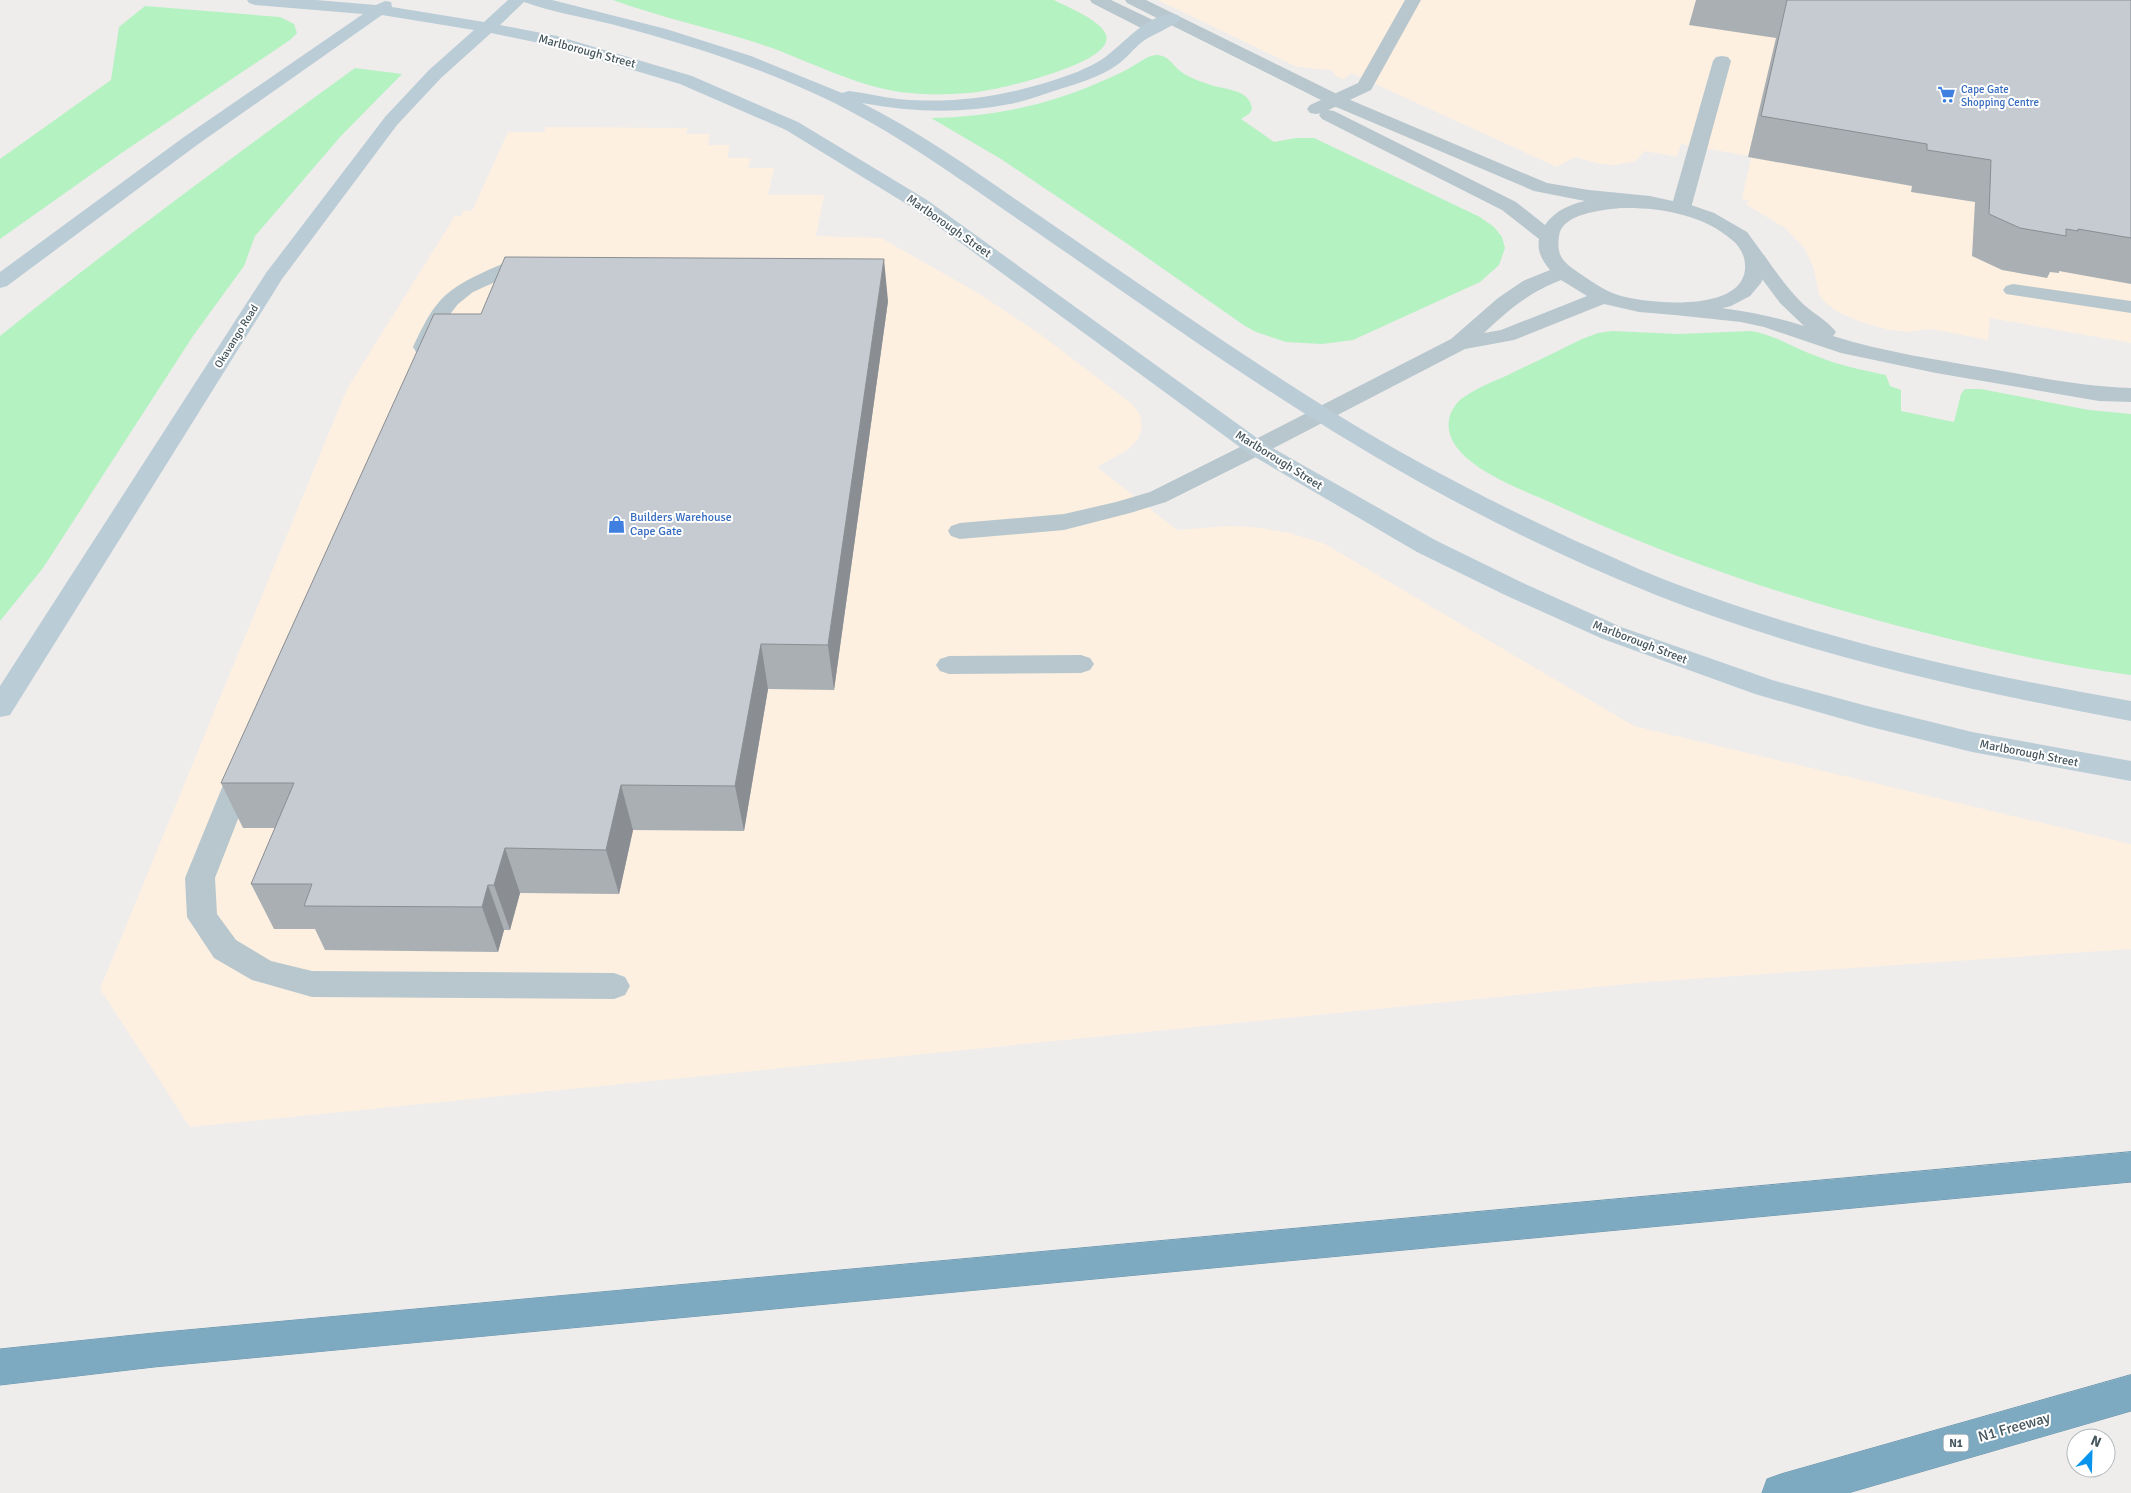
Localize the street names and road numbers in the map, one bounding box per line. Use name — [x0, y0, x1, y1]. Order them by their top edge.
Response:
street label: Marlborough Street — [537, 31, 637, 72]
street label: Marlborough Street — [903, 192, 994, 261]
street label: Okavango Road — [212, 302, 261, 370]
street label: Marlborough Street — [1232, 428, 1325, 493]
street label: Marlborough Street — [1590, 618, 1689, 667]
street label: Marlborough Street — [1978, 737, 2079, 770]
street label: N1 Freeway — [1976, 1408, 2052, 1446]
road number: N1 — [1944, 1435, 1968, 1452]

